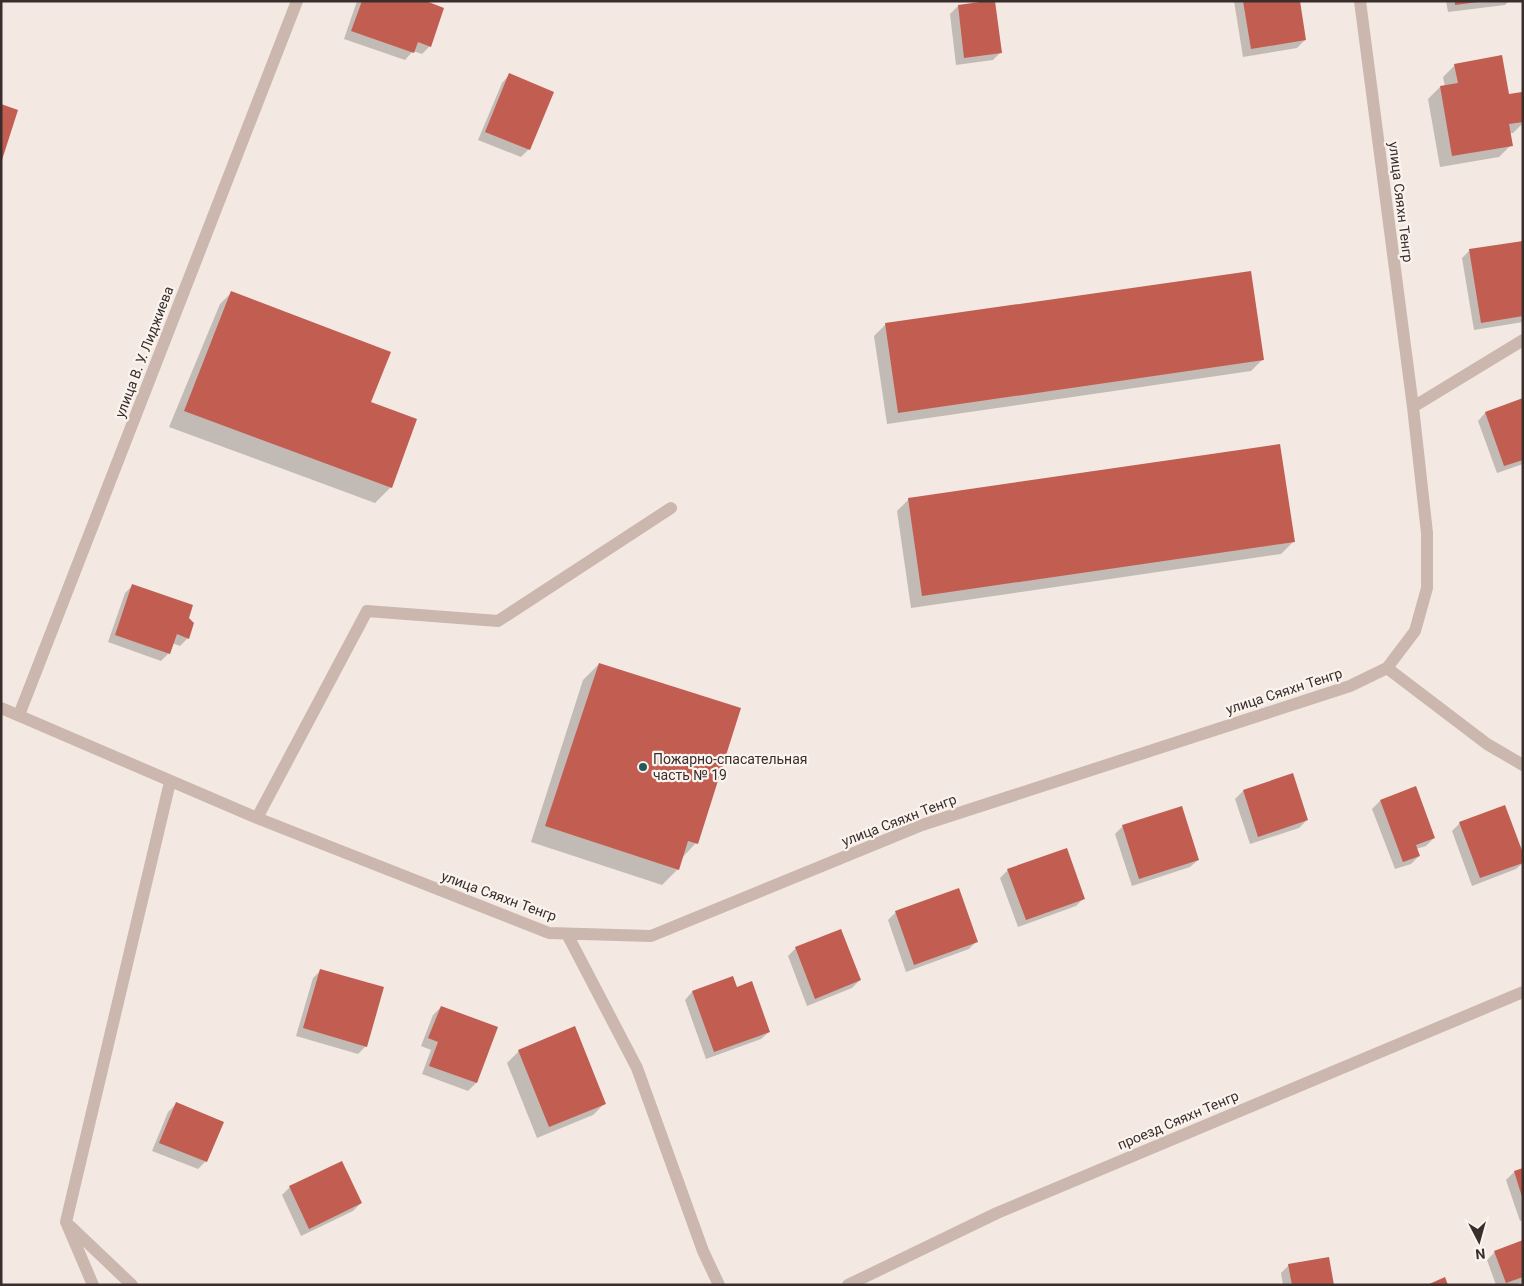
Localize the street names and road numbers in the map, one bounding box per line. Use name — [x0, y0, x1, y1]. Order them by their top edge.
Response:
street label: улица Сяяхн Тенгр — [1386, 141, 1416, 263]
street label: улица В. У. Лиджиева — [112, 284, 176, 420]
street label: улица Сяяхн Тенгр — [1224, 665, 1344, 717]
street label: улица Сяяхн Тенгр — [839, 791, 959, 849]
street label: улица Сяяхн Тенгр — [439, 868, 559, 924]
street label: проезд Сяяхн Тенгр — [1115, 1087, 1241, 1153]

